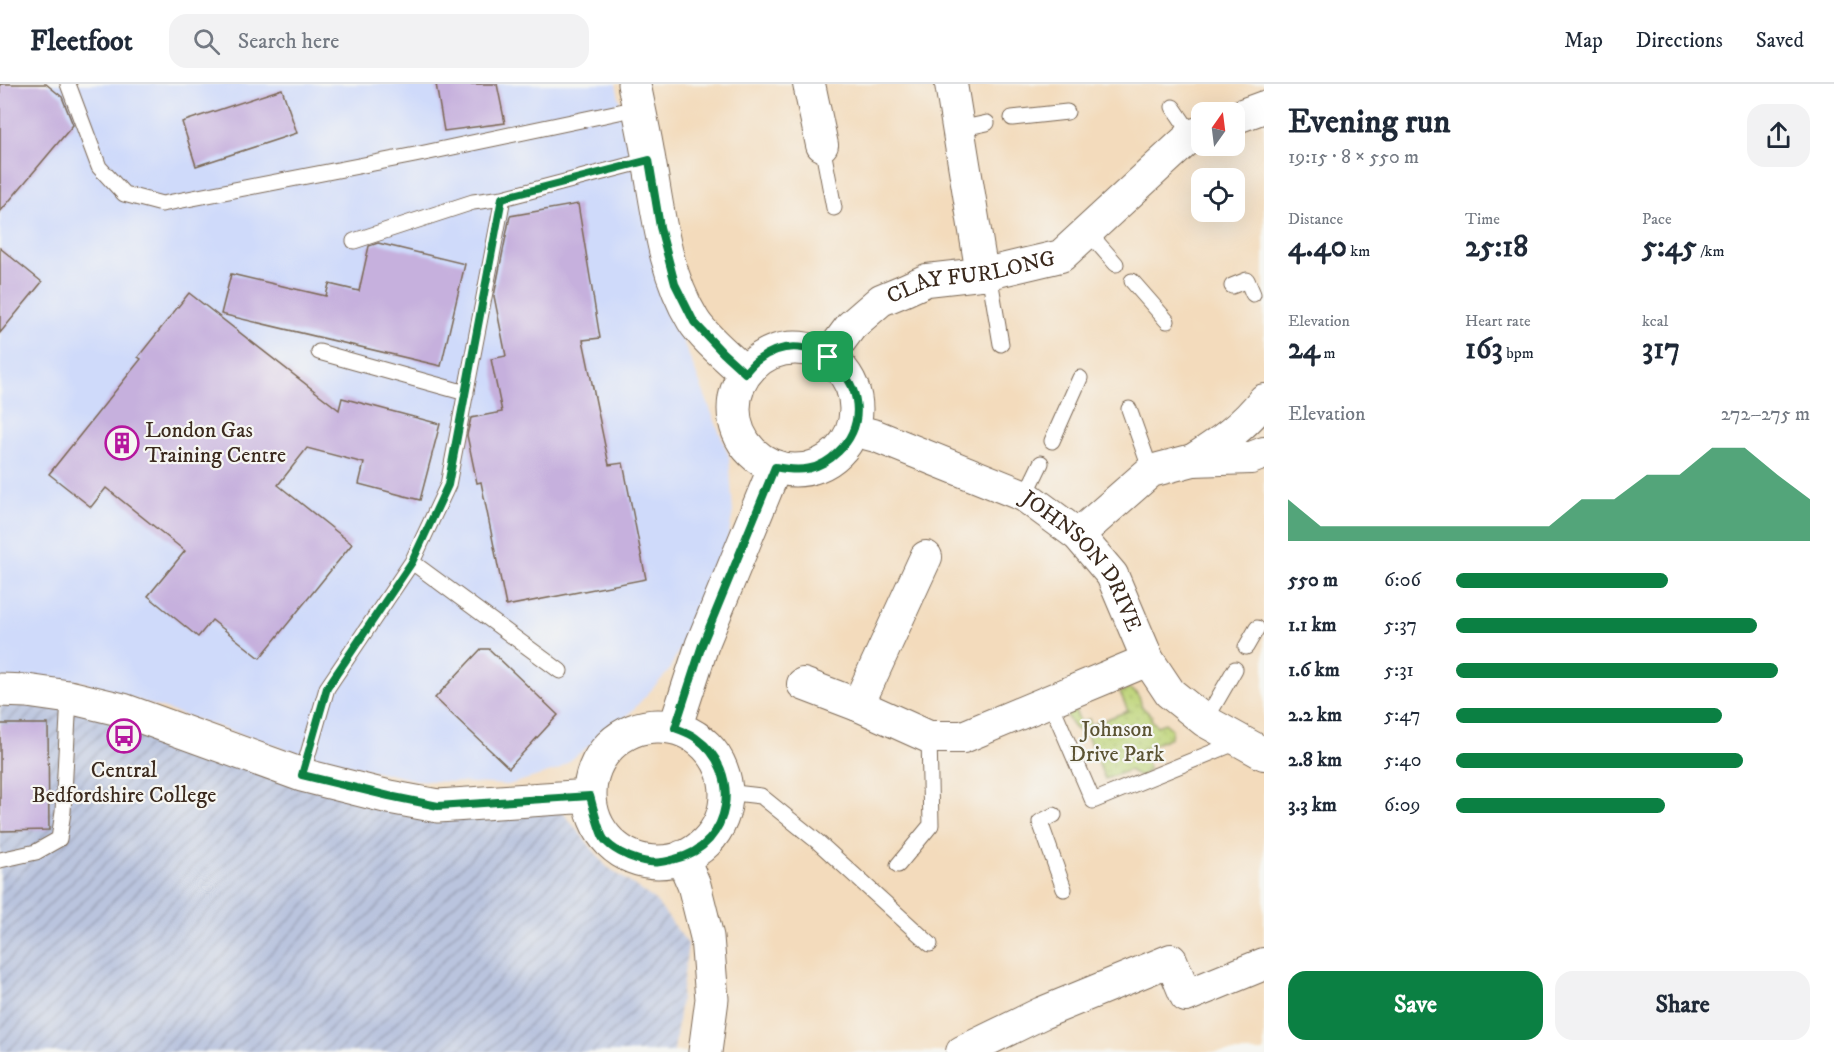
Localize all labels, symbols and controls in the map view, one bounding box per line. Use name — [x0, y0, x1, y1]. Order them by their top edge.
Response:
search box — [169, 14, 589, 68]
text: Fleetfoot — [30, 24, 133, 59]
icon: search — [190, 25, 223, 58]
text: Search here — [238, 28, 339, 55]
text: Map — [1564, 28, 1603, 54]
text: Directions — [1636, 28, 1723, 54]
text: Saved — [1756, 28, 1804, 54]
north arrow — [1191, 102, 1245, 156]
map controls — [1191, 102, 1245, 222]
text: Evening run — [1288, 102, 1450, 143]
button: share — [1747, 104, 1810, 167]
text: 19:15 · 8 × 550 m — [1288, 145, 1419, 170]
button: locate — [1191, 168, 1245, 222]
text: Distance — [1288, 209, 1343, 229]
text: Time — [1465, 209, 1500, 229]
text: Pace — [1642, 209, 1672, 229]
text: 4.40 — [1288, 229, 1347, 266]
text: 25:18 — [1465, 229, 1528, 266]
text: 5:45 — [1642, 229, 1697, 266]
text: km — [1347, 241, 1370, 261]
text: /km — [1697, 241, 1724, 261]
street label: CLAY FURLONG — [883, 244, 1058, 310]
text: Elevation — [1288, 311, 1350, 331]
text: Heart rate — [1465, 311, 1531, 331]
text: kcal — [1642, 311, 1668, 331]
pin — [802, 331, 853, 382]
text: 24 — [1288, 331, 1320, 368]
text: 163 — [1465, 331, 1503, 368]
text: 317 — [1642, 331, 1680, 368]
icon: arrive — [811, 340, 844, 373]
text: m — [1320, 343, 1335, 363]
text: bpm — [1503, 343, 1534, 363]
text: Elevation — [1288, 402, 1365, 427]
text: 272–275 m — [1721, 402, 1810, 427]
place label: London Gas Training Centre — [145, 417, 286, 469]
building icon: London Gas Training Centre — [104, 425, 140, 461]
street label: JOHNSON DRIVE — [1015, 483, 1148, 636]
text: 550 m — [1288, 568, 1338, 593]
text: 6:06 — [1384, 568, 1421, 593]
text: 1.1 km — [1288, 613, 1337, 638]
text: 5:37 — [1384, 613, 1417, 638]
text: 1.6 km — [1288, 658, 1340, 683]
text: 5:31 — [1384, 658, 1414, 683]
text: 2.2 km — [1288, 703, 1342, 728]
text: 5:47 — [1384, 703, 1421, 728]
park label: Johnson Drive Park — [1070, 716, 1164, 768]
bus stop icon: Central Bedfordshire College — [106, 718, 142, 754]
text: 2.8 km — [1288, 748, 1342, 773]
text: 5:40 — [1384, 748, 1421, 773]
place label: Central Bedfordshire College — [32, 757, 216, 809]
text: 3.3 km — [1288, 793, 1337, 818]
text: 6:09 — [1384, 793, 1420, 818]
button: Save — [1288, 971, 1543, 1040]
button: Share — [1555, 971, 1810, 1040]

